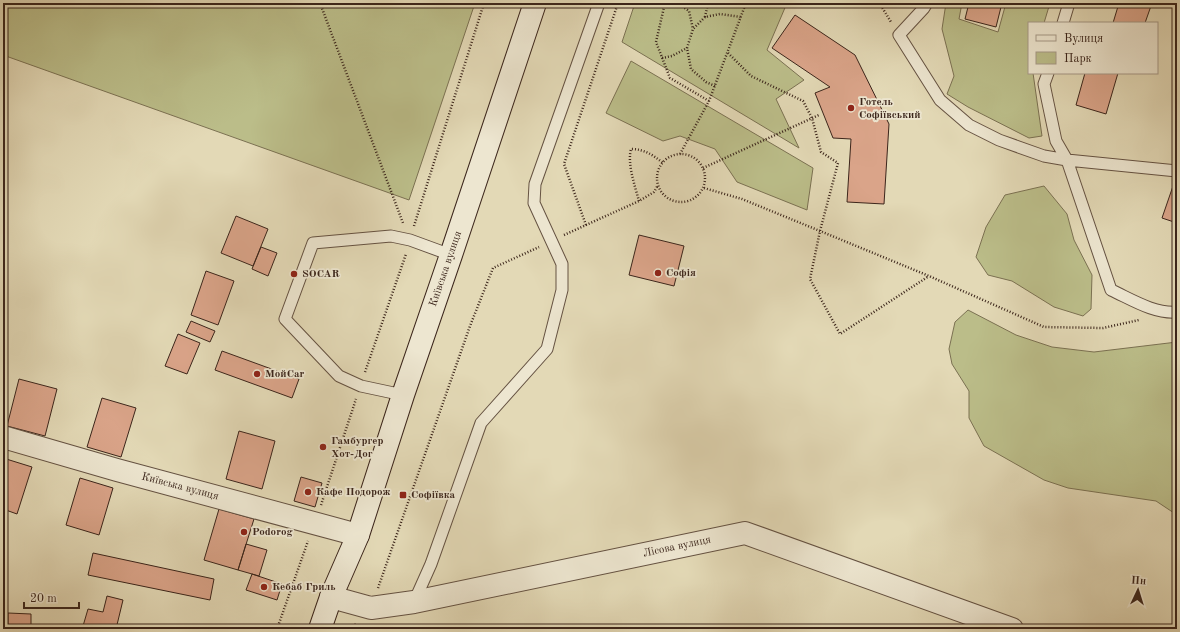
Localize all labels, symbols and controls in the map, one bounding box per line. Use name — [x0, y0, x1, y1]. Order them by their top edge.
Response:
legend — [1028, 22, 1158, 74]
text: Вулиця — [1064, 33, 1103, 45]
text: Парк — [1064, 53, 1092, 65]
place label: Готель Софіївський — [859, 97, 921, 121]
marker: Готель Софіївський — [846, 103, 856, 113]
street label: Київська вулиця — [428, 229, 464, 308]
marker: Софія — [653, 268, 663, 278]
place label: Софія — [666, 268, 696, 279]
marker: SOCAR — [289, 269, 299, 279]
place label: SOCAR — [302, 269, 340, 280]
marker: МойCar — [252, 369, 262, 379]
place label: МойCar — [265, 369, 304, 380]
place label: Гамбургер Хот-Дог — [331, 436, 383, 460]
marker: Гамбургер Хот-Дог — [318, 442, 328, 452]
street label: Київська вулиця — [140, 471, 220, 503]
marker: Кафе Подорож — [303, 487, 313, 497]
place label: Кафе Подорож — [316, 487, 391, 498]
marker: Софіївка — [398, 490, 408, 500]
place label: Софіївка — [411, 490, 455, 501]
marker: Podorog — [239, 527, 249, 537]
place label: Podorog — [252, 527, 293, 538]
street label: Лісова вулиця — [642, 534, 712, 560]
north arrow — [1118, 570, 1158, 610]
text: Пн — [1131, 576, 1147, 588]
marker: Кебаб Гриль — [259, 582, 269, 592]
place label: Кебаб Гриль — [272, 582, 336, 593]
scale bar — [24, 584, 79, 610]
text: 20 m — [30, 593, 57, 605]

